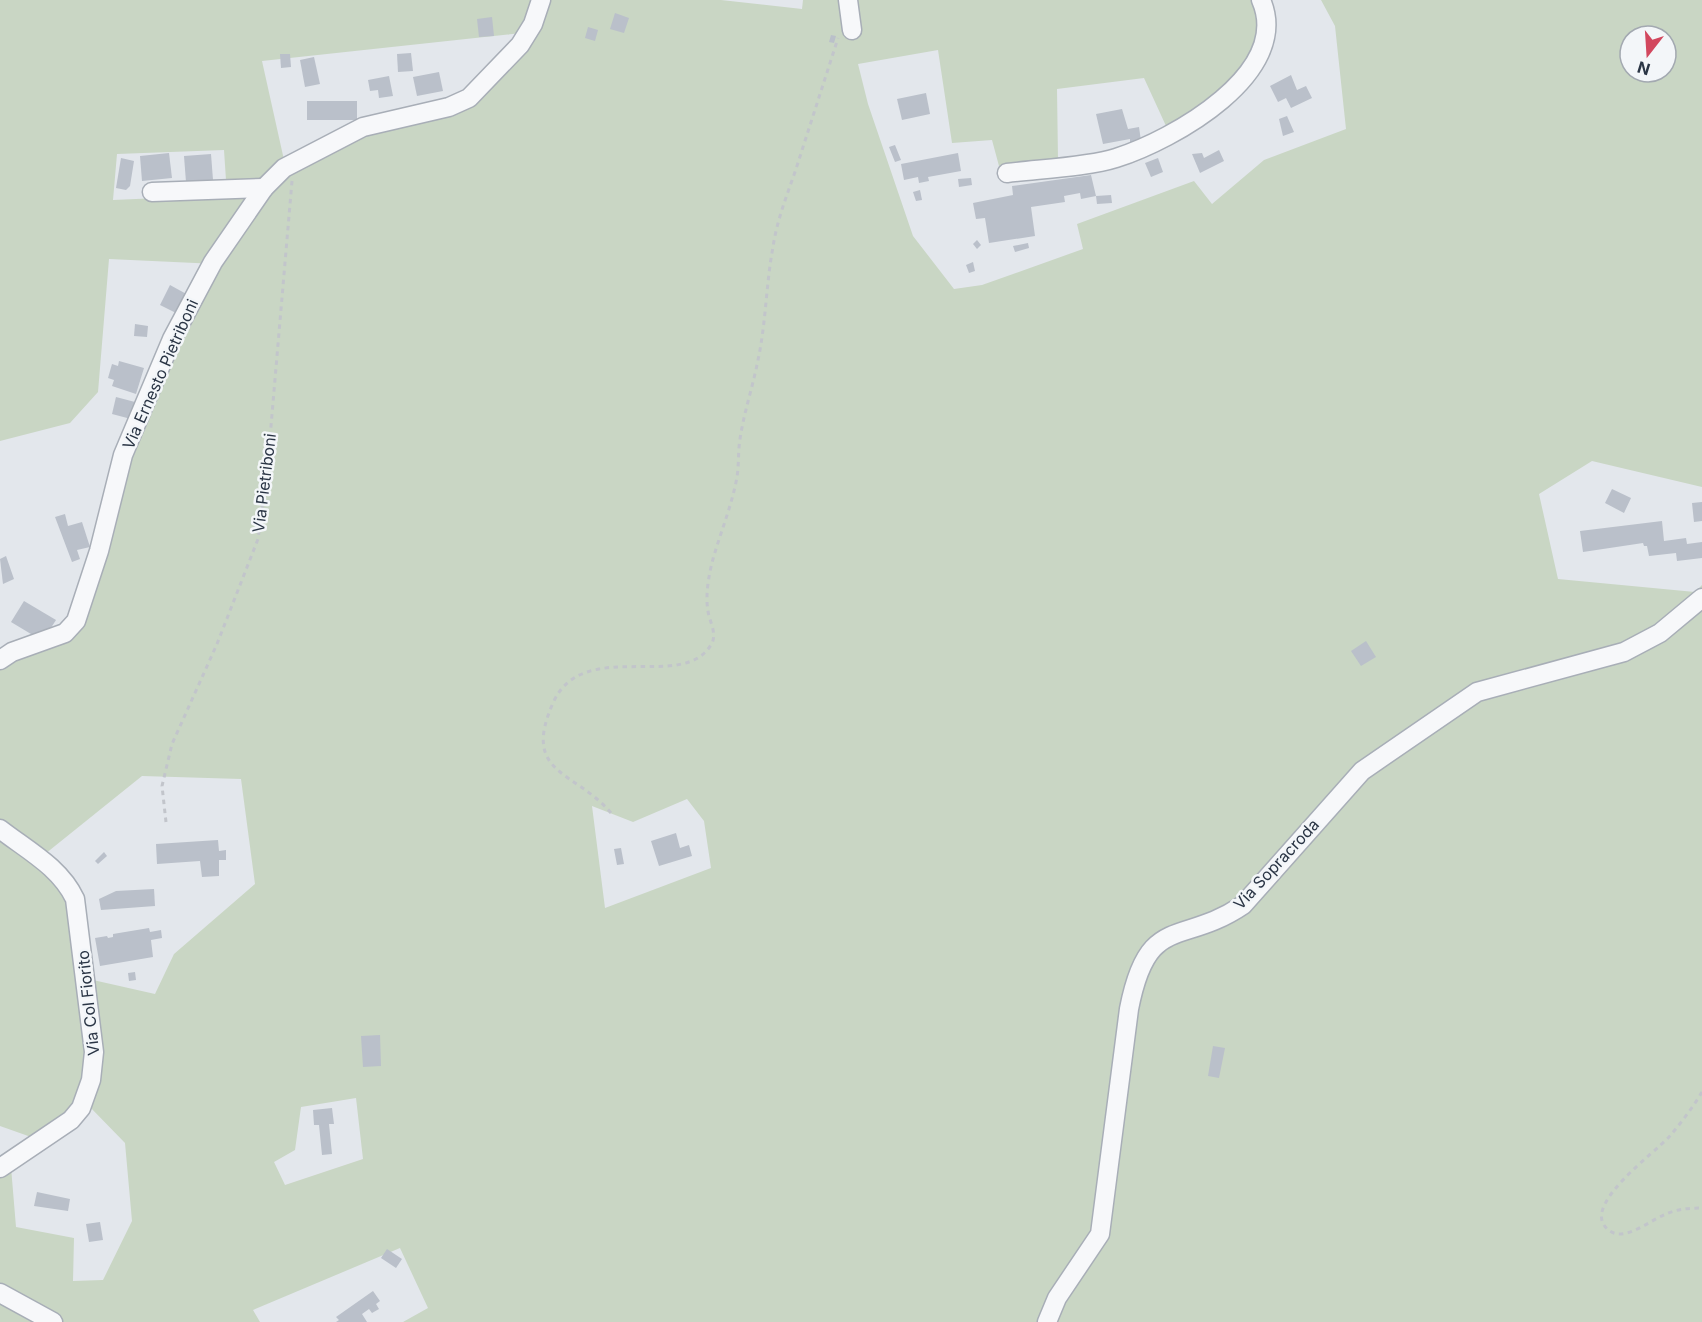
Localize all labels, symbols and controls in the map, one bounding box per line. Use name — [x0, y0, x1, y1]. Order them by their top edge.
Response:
north arrow — [1618, 24, 1678, 84]
text: N — [1635, 57, 1652, 80]
street label: Via Ernesto Pietriboni — [118, 296, 202, 452]
street label: Via Pietriboni — [248, 432, 280, 534]
street label: Via Sopracroda — [1229, 815, 1323, 913]
street label: Via Col Fiorito — [73, 949, 103, 1057]

